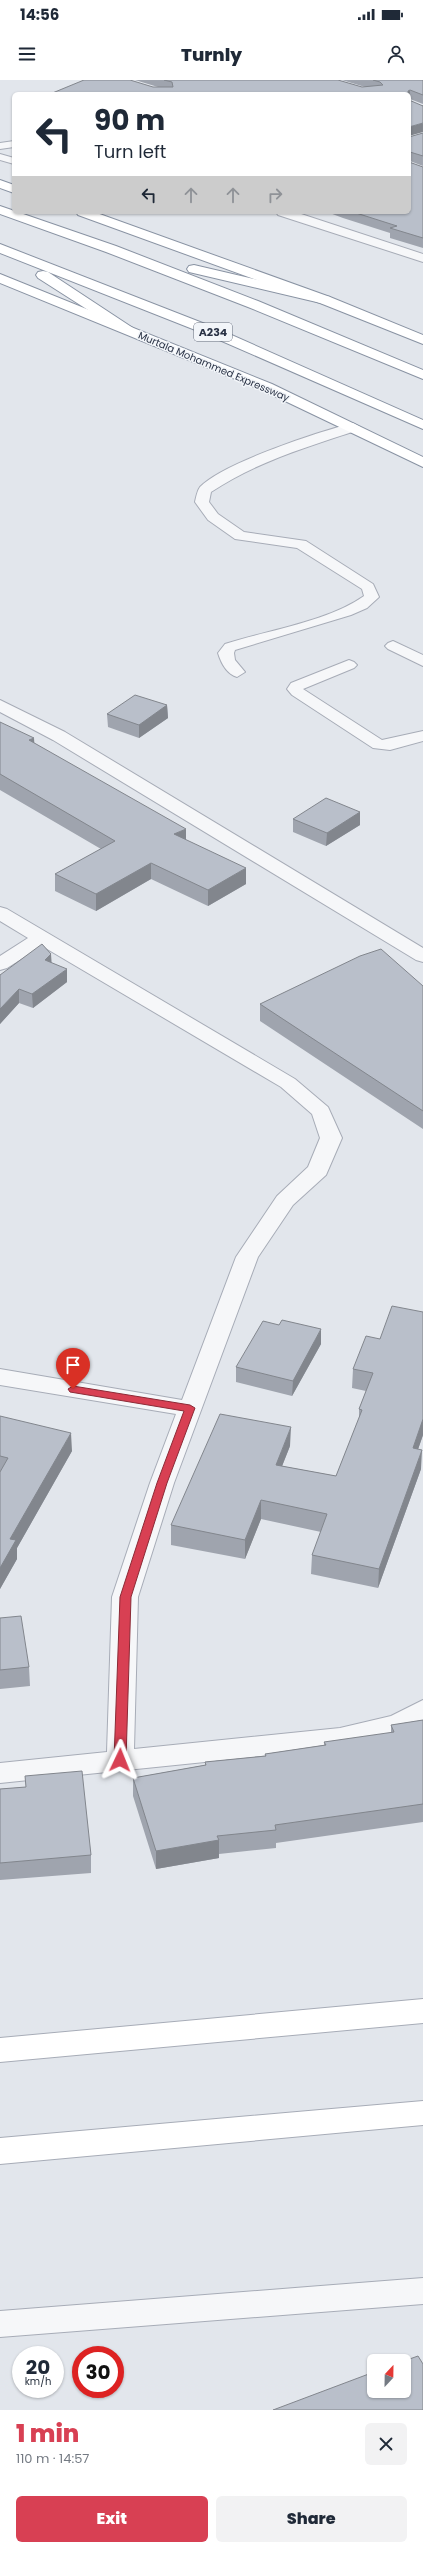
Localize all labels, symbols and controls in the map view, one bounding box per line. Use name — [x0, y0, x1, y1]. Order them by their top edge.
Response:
text: 14:56 — [20, 4, 59, 25]
text: Turnly — [181, 42, 242, 67]
icon: menu — [16, 43, 38, 65]
icon: person — [385, 43, 407, 65]
text: 90 m — [94, 101, 165, 140]
icon: left — [28, 108, 80, 160]
text: Turn left — [94, 139, 166, 164]
icon: left — [138, 184, 160, 206]
icon: ahead — [180, 184, 202, 206]
icon: ahead — [222, 184, 244, 206]
icon: right — [264, 184, 286, 206]
road number: A234 — [194, 323, 232, 341]
street label: Murtala Mohammed Expressway — [136, 328, 292, 405]
pin — [56, 1348, 90, 1389]
icon: arrive — [62, 1354, 84, 1376]
position arrow — [99, 1739, 141, 1781]
speed limit sign: 30 — [72, 2346, 124, 2398]
text: 20 — [26, 2353, 50, 2381]
north arrow — [367, 2354, 411, 2398]
map controls — [367, 2354, 411, 2398]
text: km/h — [25, 2374, 51, 2389]
text: 1 min — [16, 2417, 79, 2450]
button: close — [365, 2423, 407, 2465]
text: 110 m · 14:57 — [16, 2449, 89, 2468]
button: Exit — [16, 2496, 208, 2542]
button: Share — [216, 2496, 407, 2542]

